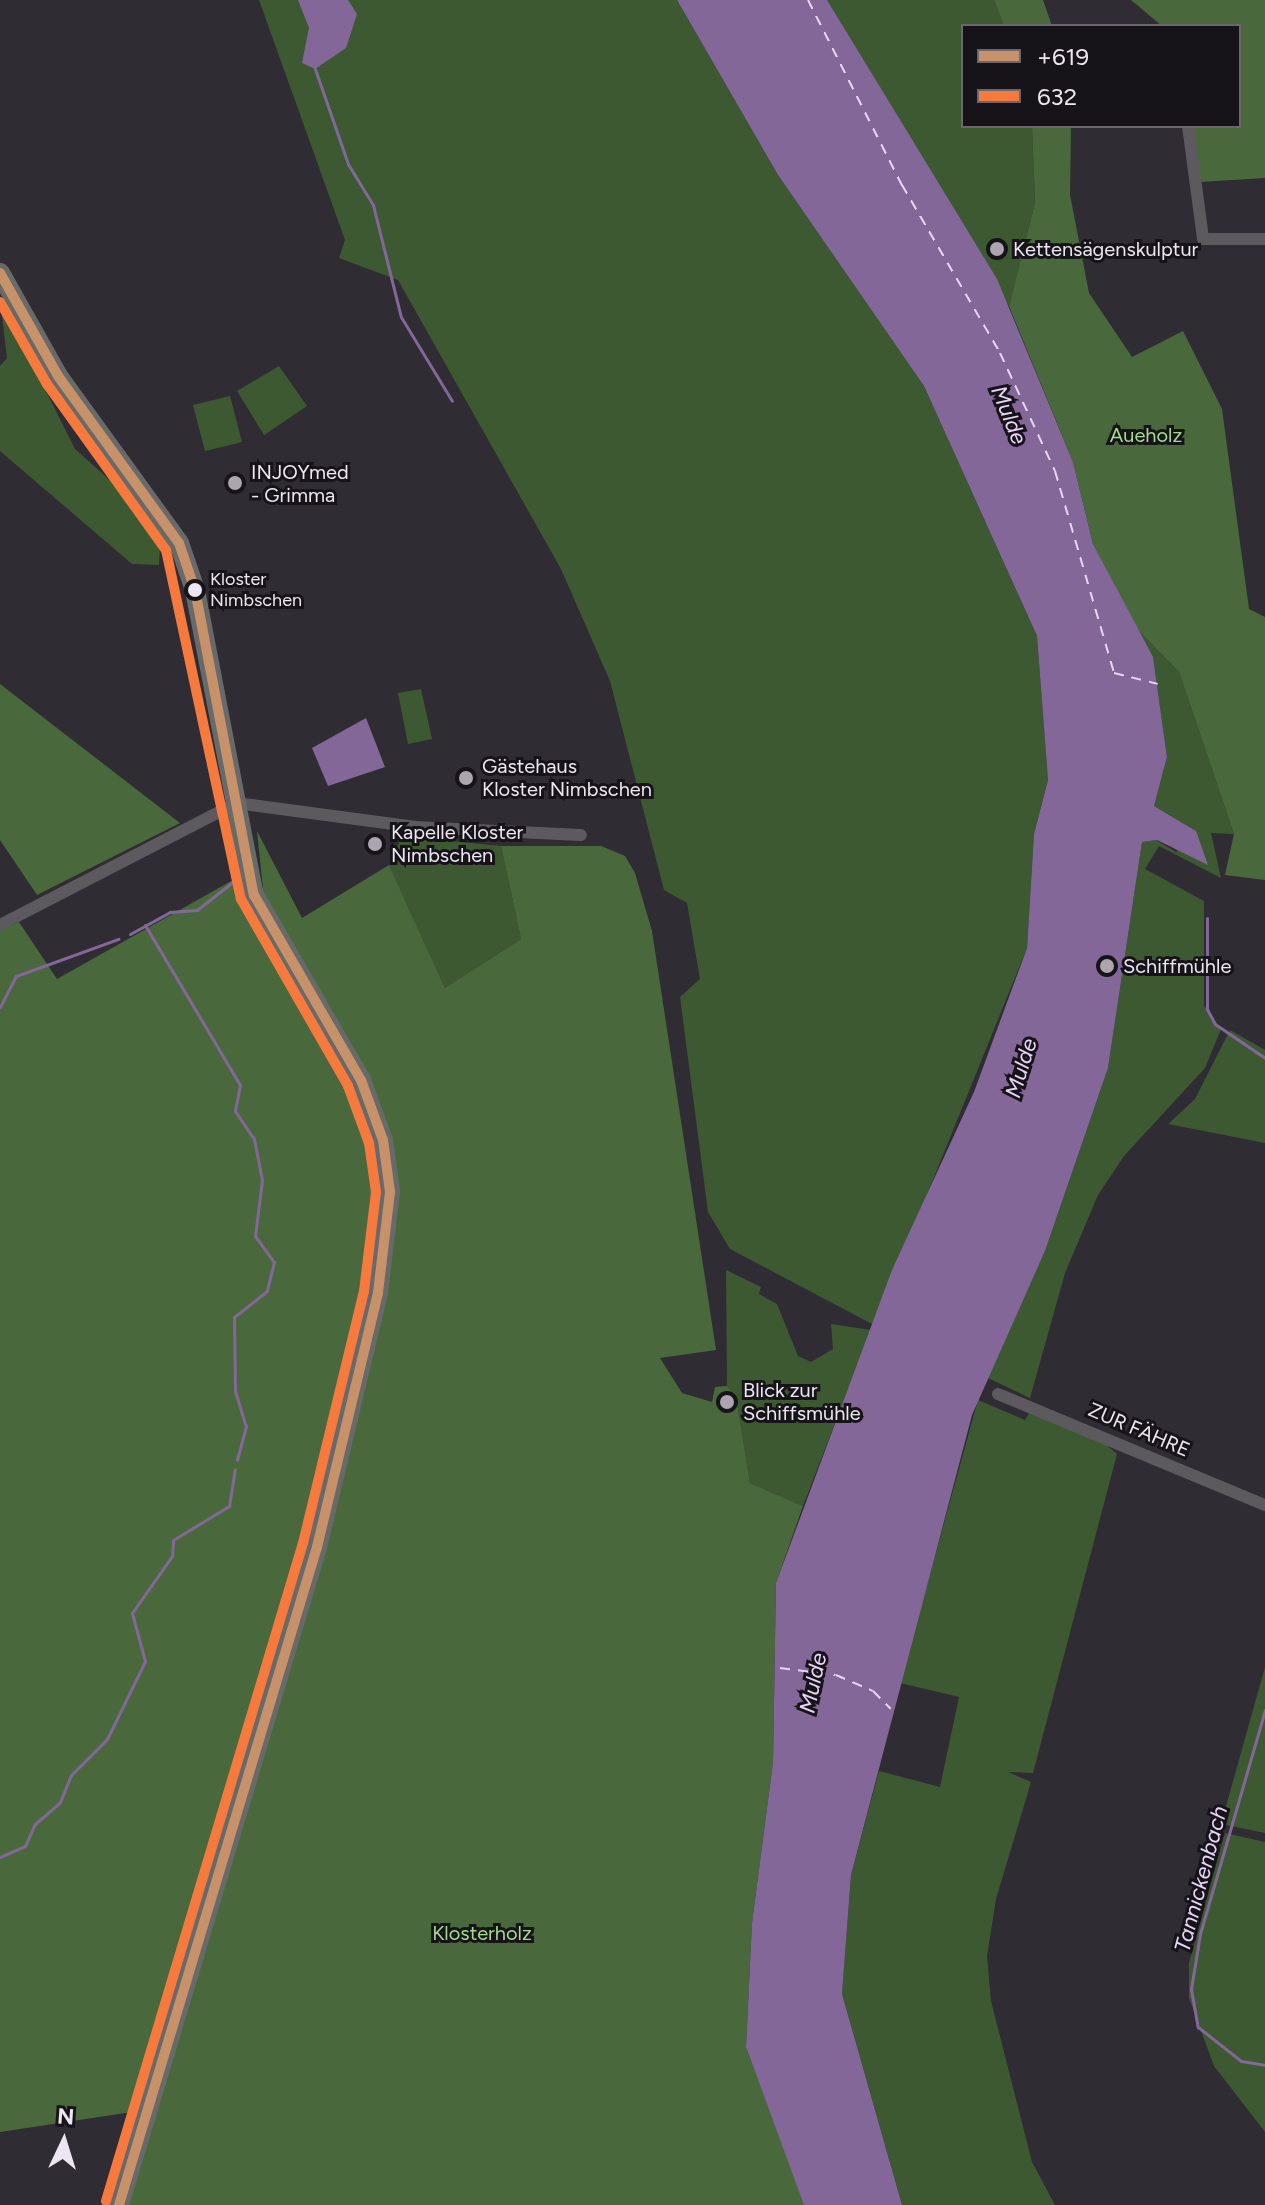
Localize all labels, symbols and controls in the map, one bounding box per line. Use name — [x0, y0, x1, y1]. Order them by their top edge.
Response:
legend — [961, 24, 1241, 128]
text: +619 — [1037, 42, 1089, 71]
text: 632 — [1037, 82, 1077, 111]
place label: Kettensägenskulptur — [1013, 237, 1198, 261]
marker: Kettensägenskulptur — [988, 240, 1006, 258]
water label: Mulde — [985, 382, 1033, 448]
park label: Aueholz — [1110, 423, 1182, 447]
place label: INJOYmed - Grimma — [251, 460, 349, 507]
marker: INJOYmed - Grimma — [226, 474, 244, 492]
place label: Kloster Nimbschen — [210, 569, 302, 612]
marker: Kloster Nimbschen — [187, 582, 203, 598]
place label: Gästehaus Kloster Nimbschen — [482, 754, 652, 801]
marker: Gästehaus Kloster Nimbschen — [457, 769, 475, 787]
place label: Kapelle Kloster Nimbschen — [391, 820, 523, 867]
marker: Kapelle Kloster Nimbschen — [366, 835, 384, 853]
place label: Schiffmühle — [1123, 954, 1231, 978]
marker: Schiffmühle — [1098, 957, 1116, 975]
water label: Mulde — [1000, 1035, 1042, 1101]
place label: Blick zur Schiffsmühle — [743, 1378, 861, 1425]
marker: Blick zur Schiffsmühle — [718, 1393, 736, 1411]
street label: ZUR FÄHRE — [1085, 1398, 1193, 1462]
water label: Mulde — [794, 1651, 832, 1715]
water label: Tannickenbach — [1169, 1803, 1233, 1955]
park label: Klosterholz — [432, 1921, 532, 1945]
north arrow — [24, 2101, 104, 2181]
text: N — [56, 2102, 75, 2131]

